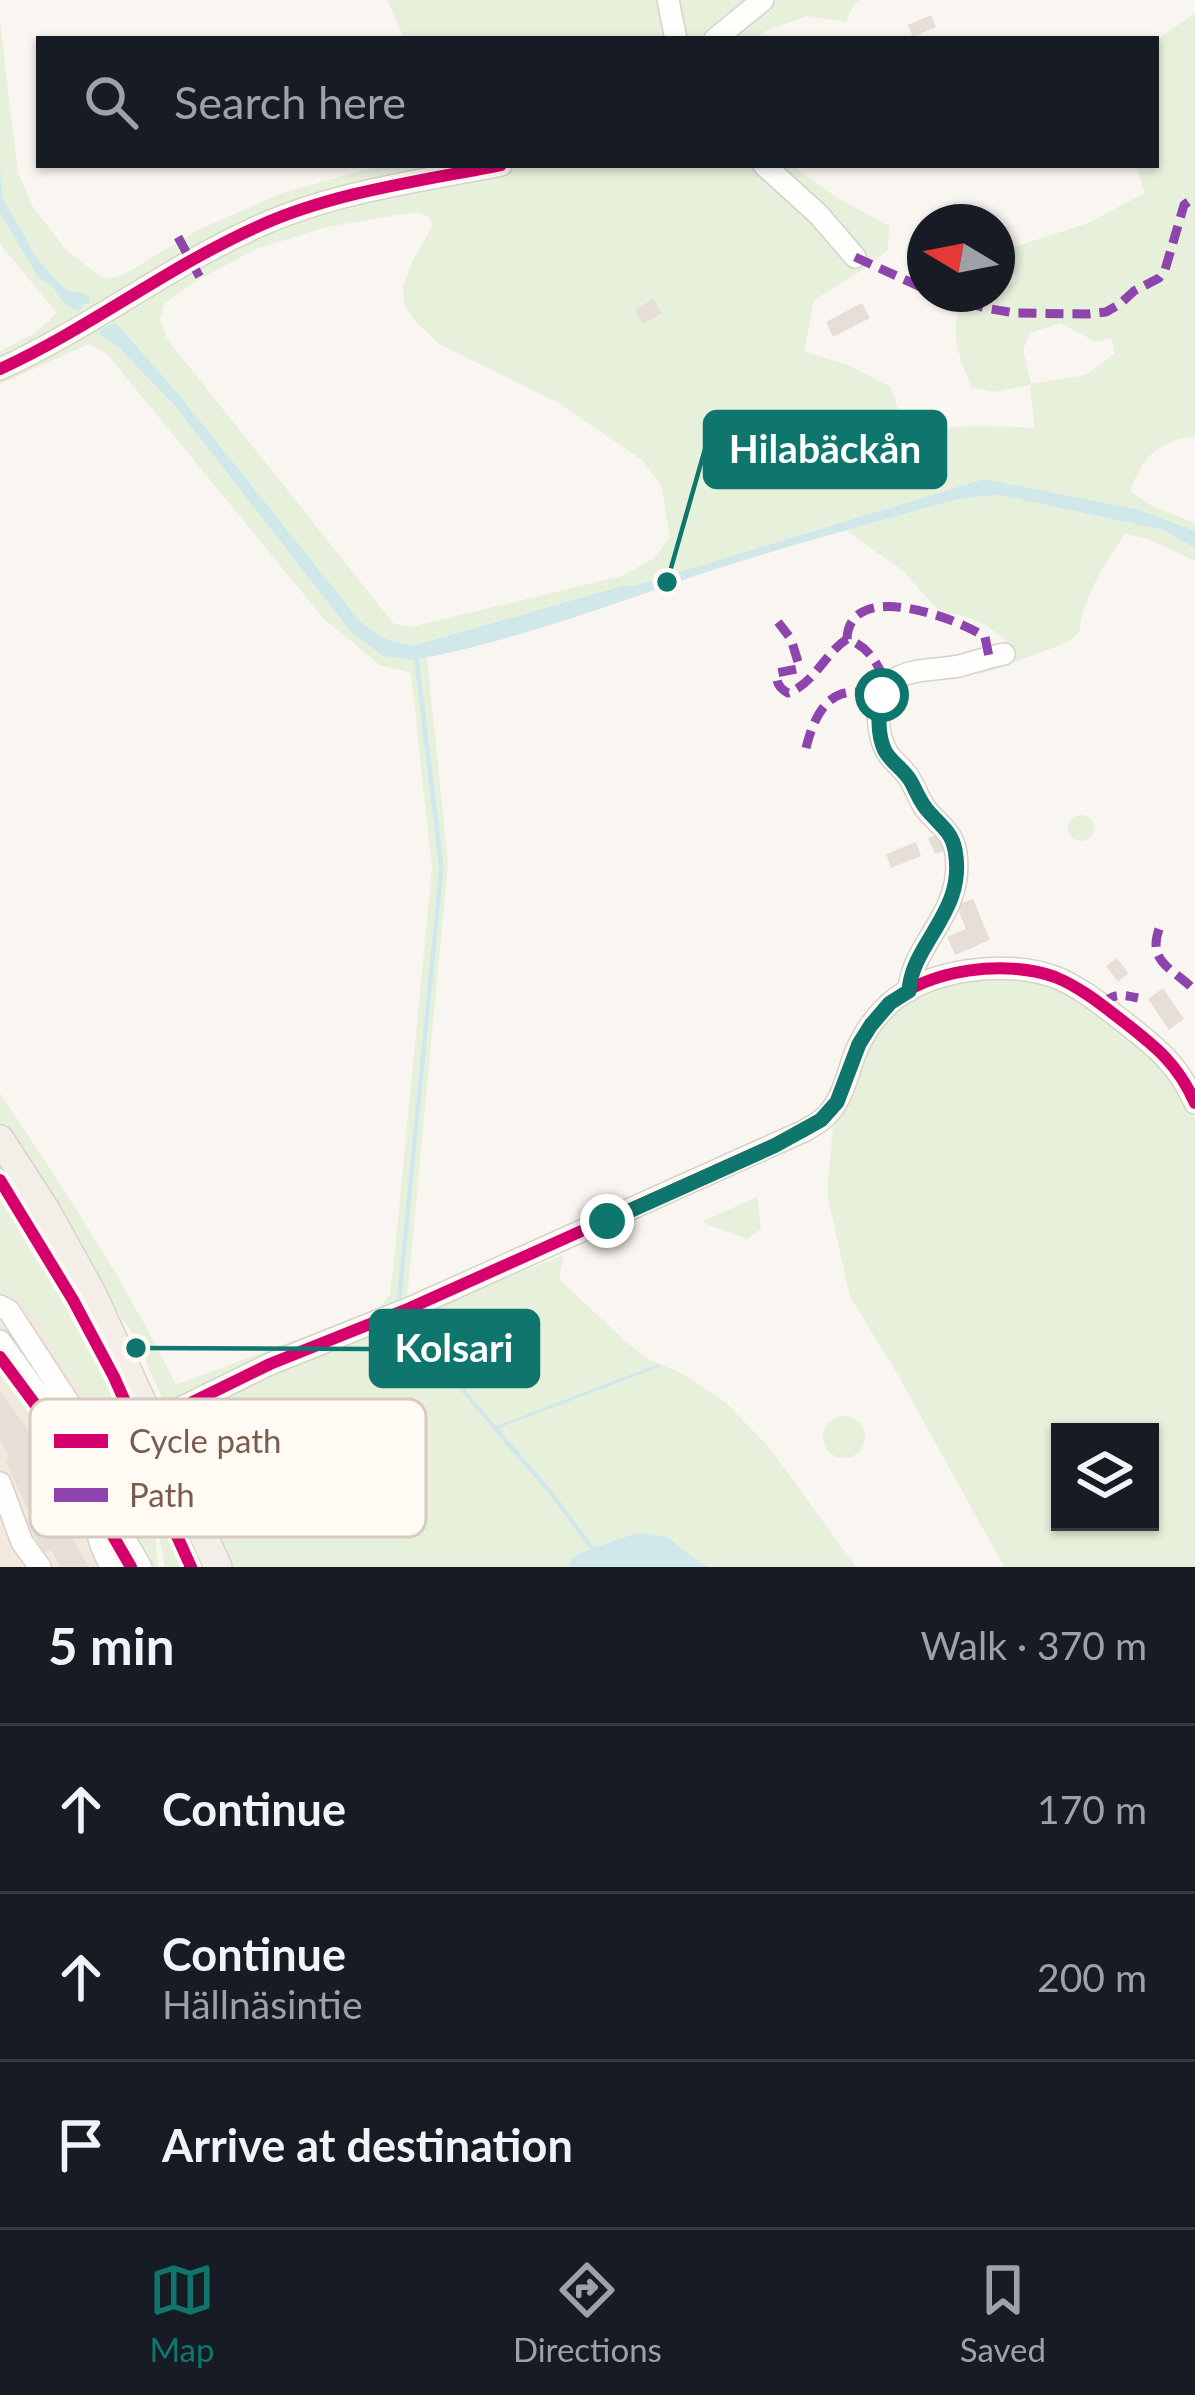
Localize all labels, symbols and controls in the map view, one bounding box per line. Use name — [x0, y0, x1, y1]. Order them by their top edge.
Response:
search box — [36, 36, 1159, 168]
icon: search — [78, 69, 144, 135]
text: Search here — [174, 75, 406, 129]
north arrow — [907, 204, 1015, 312]
callout: Hilabäckån — [705, 412, 945, 487]
text: Hilabäckån — [729, 425, 921, 471]
route start — [855, 668, 909, 722]
route end — [580, 1194, 634, 1248]
callout: Kolsari — [371, 1311, 538, 1386]
text: Kolsari — [395, 1324, 513, 1370]
legend — [30, 1399, 426, 1537]
text: Cycle path — [129, 1420, 281, 1460]
map controls — [1051, 1423, 1159, 1531]
button: layers — [1051, 1423, 1159, 1531]
text: Path — [129, 1474, 195, 1514]
text: 5 min — [48, 1615, 174, 1676]
text: Walk · 370 m — [920, 1622, 1147, 1668]
icon: ahead — [48, 1776, 114, 1842]
text: Continue — [162, 1782, 346, 1836]
text: 170 m — [1037, 1786, 1147, 1832]
text: Continue — [162, 1927, 346, 1981]
icon: ahead — [48, 1944, 114, 2010]
text: 200 m — [1037, 1954, 1147, 2000]
text: Hällnäsintie — [162, 1981, 362, 2027]
icon: arrive — [48, 2112, 114, 2178]
text: Arrive at destination — [162, 2118, 573, 2172]
tab: Map — [149, 2257, 215, 2369]
tab: Directions — [513, 2257, 662, 2369]
tab: Saved — [960, 2257, 1046, 2369]

